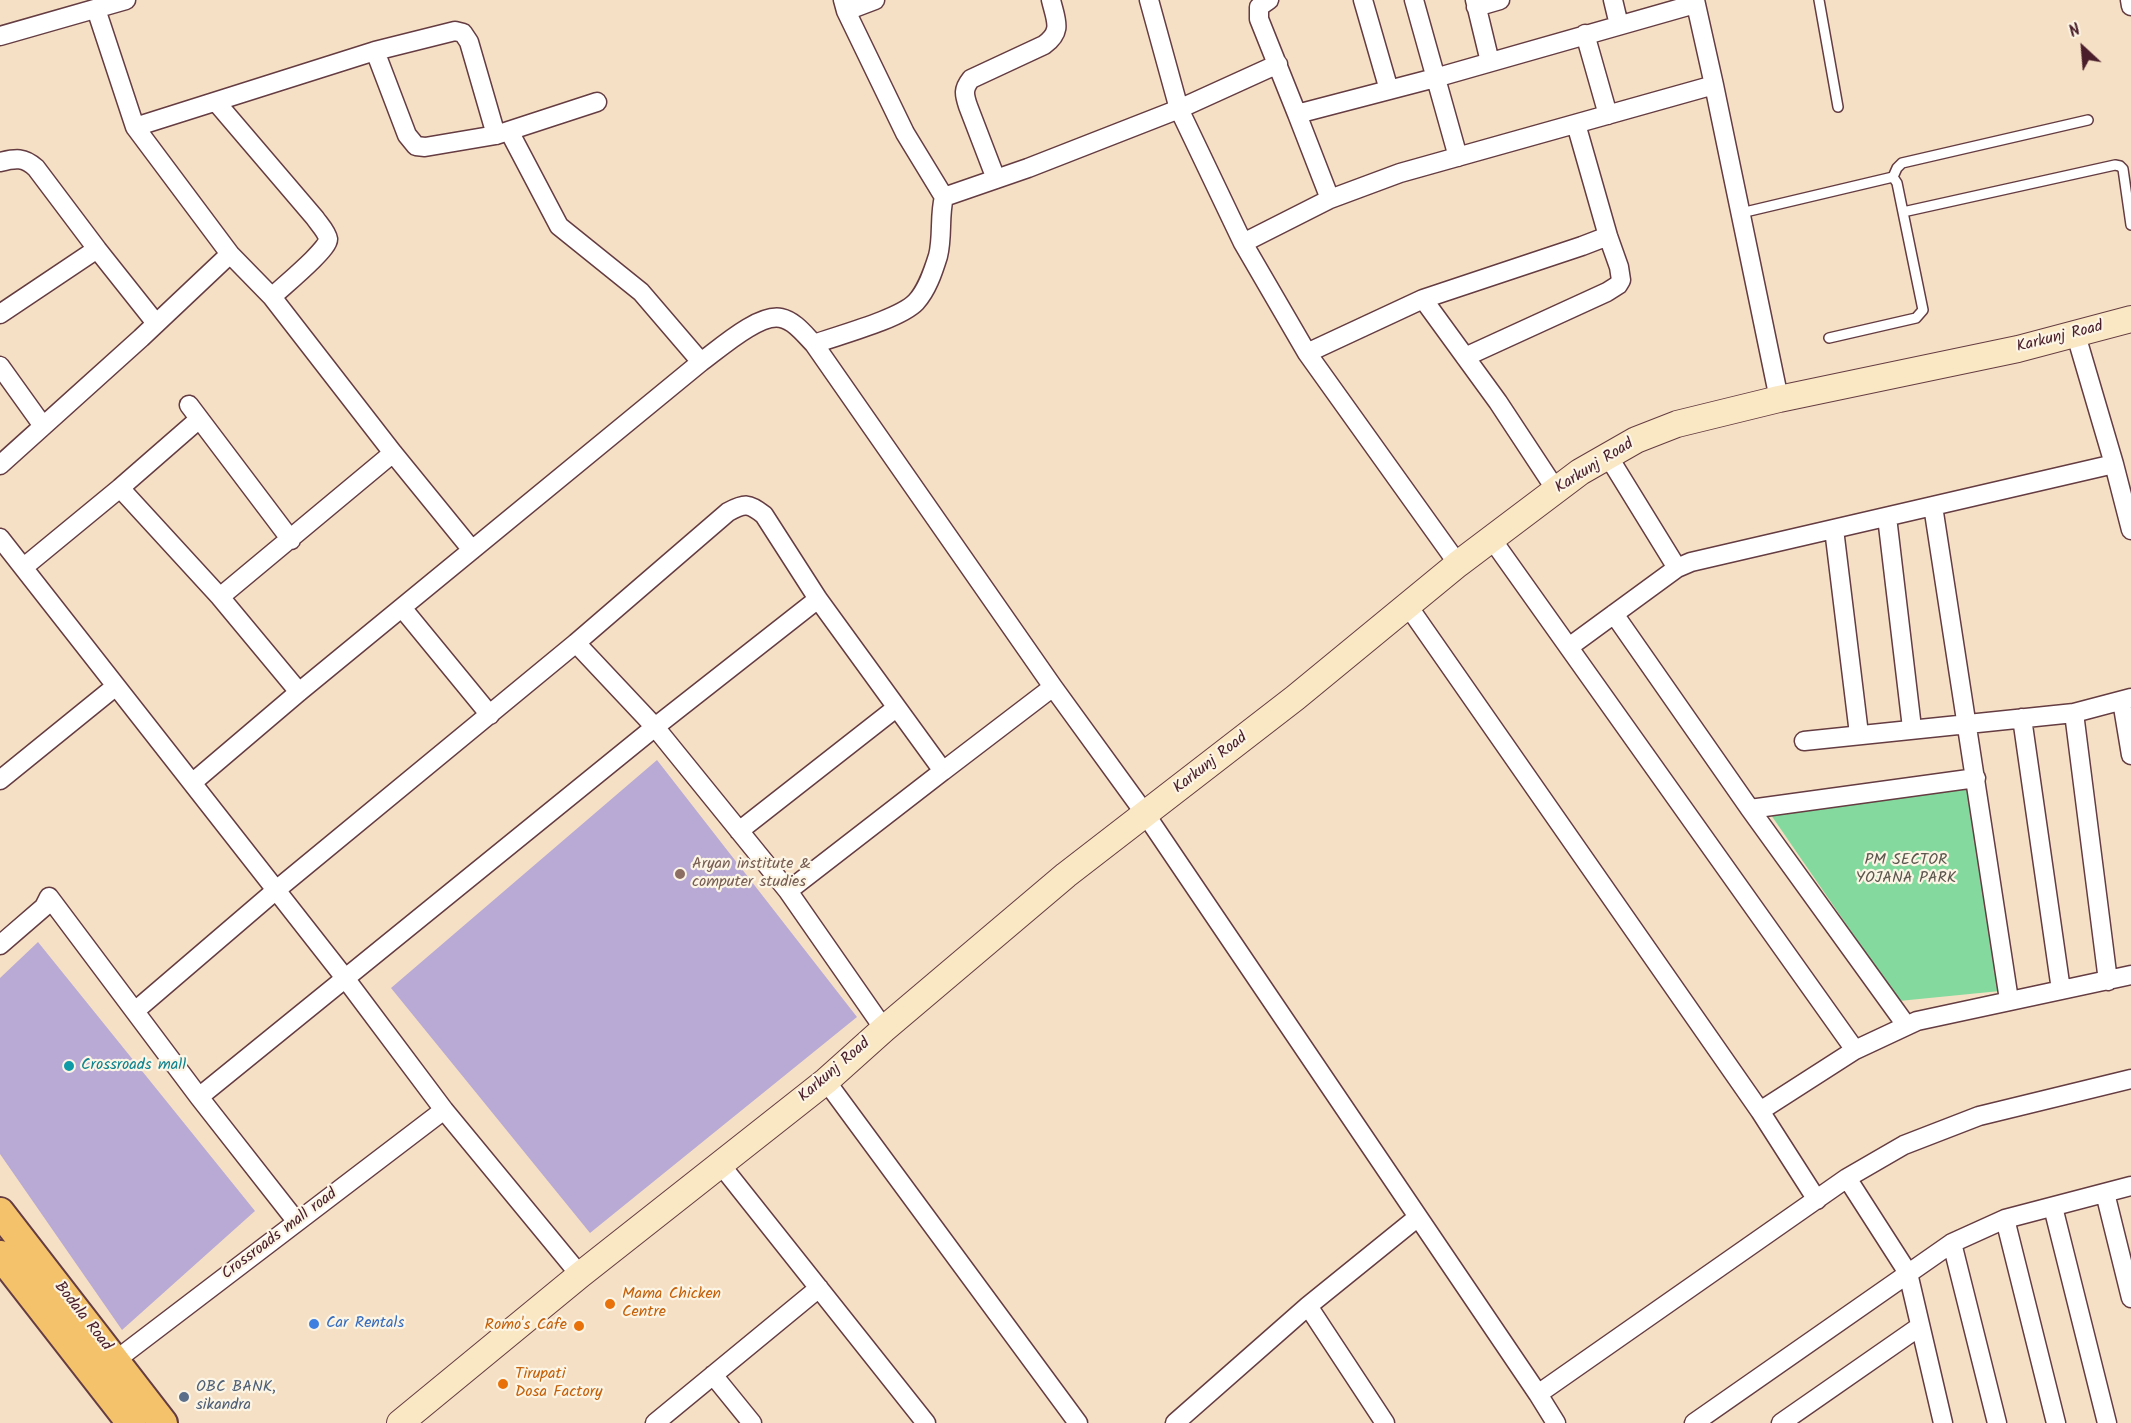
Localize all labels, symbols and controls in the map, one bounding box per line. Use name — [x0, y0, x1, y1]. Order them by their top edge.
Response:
north arrow — [2053, 18, 2113, 78]
text: N — [2065, 18, 2085, 45]
street label: Karkunj Road — [2015, 318, 2105, 358]
street label: Karkunj Road — [1552, 435, 1638, 499]
street label: Karkunj Road — [1170, 729, 1252, 799]
park label: PM SECTOR YOJANA PARK — [1856, 851, 1956, 889]
place label: Aryan institute & computer studies — [692, 855, 811, 893]
marker: Aryan institute & computer studies — [673, 867, 687, 881]
street label: Karkunj Road — [795, 1035, 875, 1107]
place label: Crossroads mall — [81, 1056, 186, 1076]
marker: Crossroads mall — [62, 1059, 76, 1073]
street label: Crossroads mall road — [218, 1185, 342, 1285]
street label: Bodala Road — [49, 1278, 115, 1356]
place label: Mama Chicken Centre — [622, 1285, 721, 1323]
marker: Mama Chicken Centre — [603, 1297, 617, 1311]
place label: Car Rentals — [326, 1314, 404, 1334]
place label: Romo's Cafe — [485, 1316, 567, 1336]
marker: Car Rentals — [307, 1317, 321, 1331]
marker: Romo's Cafe — [572, 1319, 586, 1333]
place label: Tirupati Dosa Factory — [515, 1365, 603, 1403]
marker: Tirupati Dosa Factory — [496, 1377, 510, 1391]
place label: OBC BANK, sikandra — [196, 1378, 276, 1416]
marker: OBC BANK, sikandra — [177, 1390, 191, 1404]

